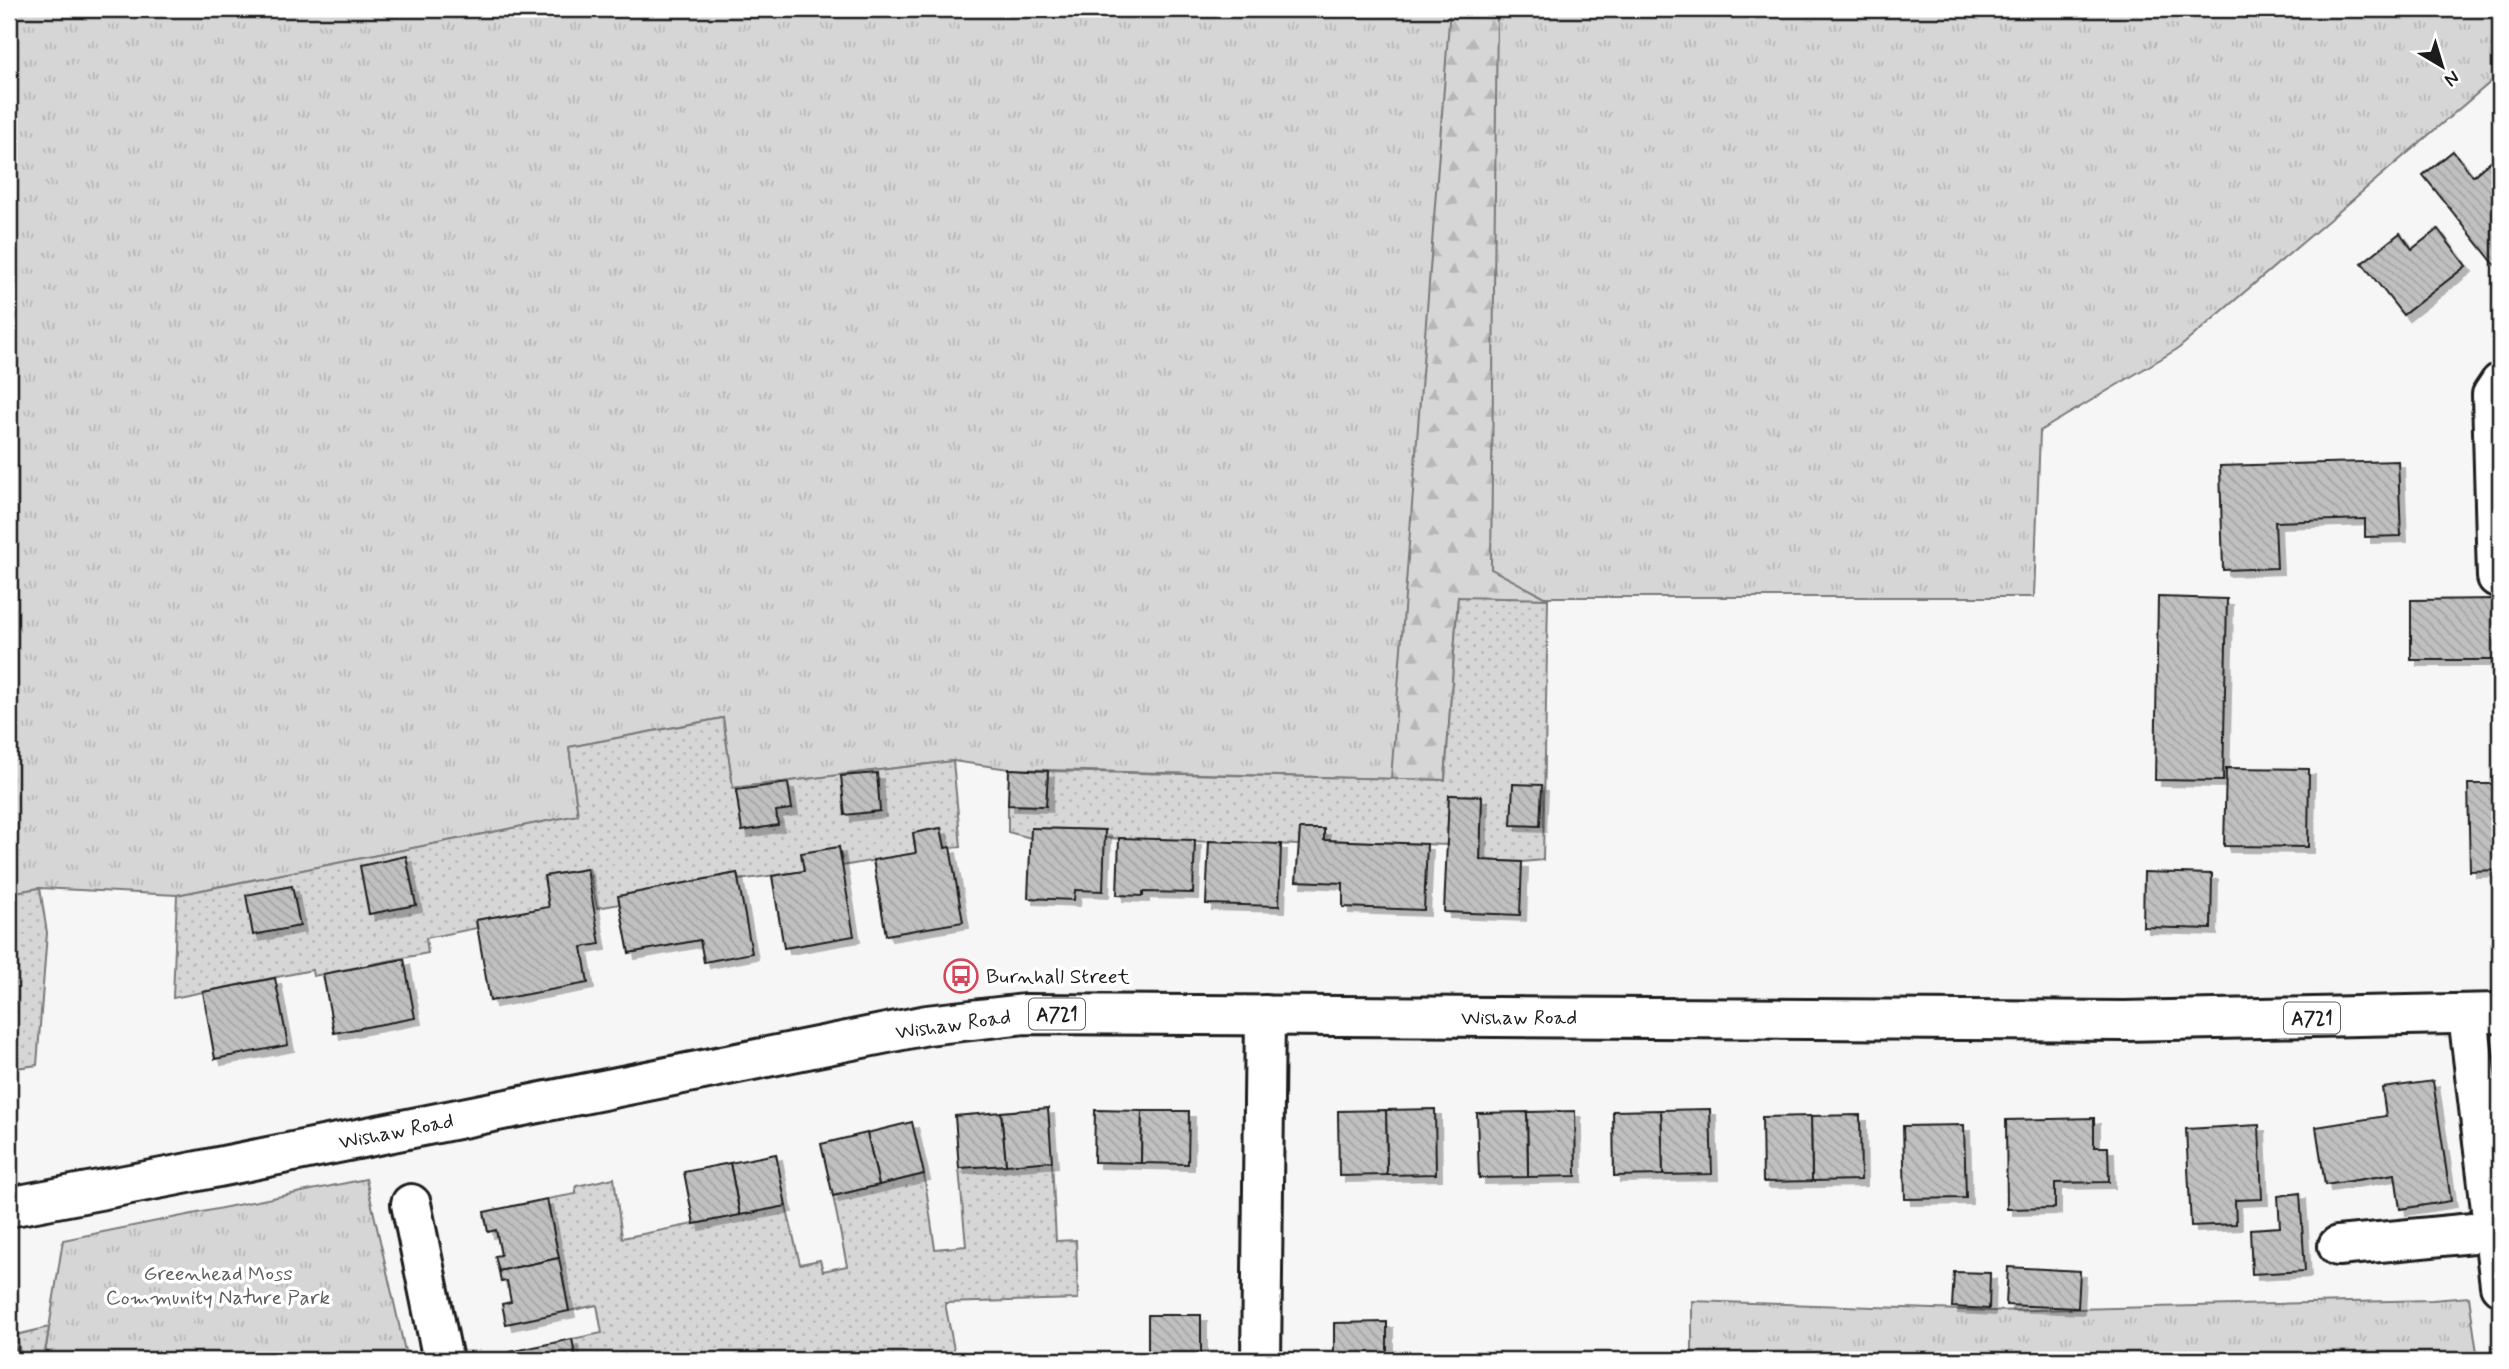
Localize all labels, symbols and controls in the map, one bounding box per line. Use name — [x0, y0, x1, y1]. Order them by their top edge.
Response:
north arrow — [2408, 32, 2478, 102]
text: N — [2439, 64, 2464, 92]
bus stop icon: Burnhall Street — [942, 957, 980, 995]
place label: Burnhall Street — [986, 963, 1130, 991]
road number: A721 — [1029, 998, 1085, 1030]
road number: A721 — [2284, 1002, 2340, 1034]
street label: Wishaw Road — [894, 1003, 1013, 1047]
street label: Wishaw Road — [1461, 1004, 1577, 1032]
street label: Wishaw Road — [336, 1107, 456, 1157]
park label: Greenhead Moss Community Nature Park — [106, 1260, 331, 1312]

